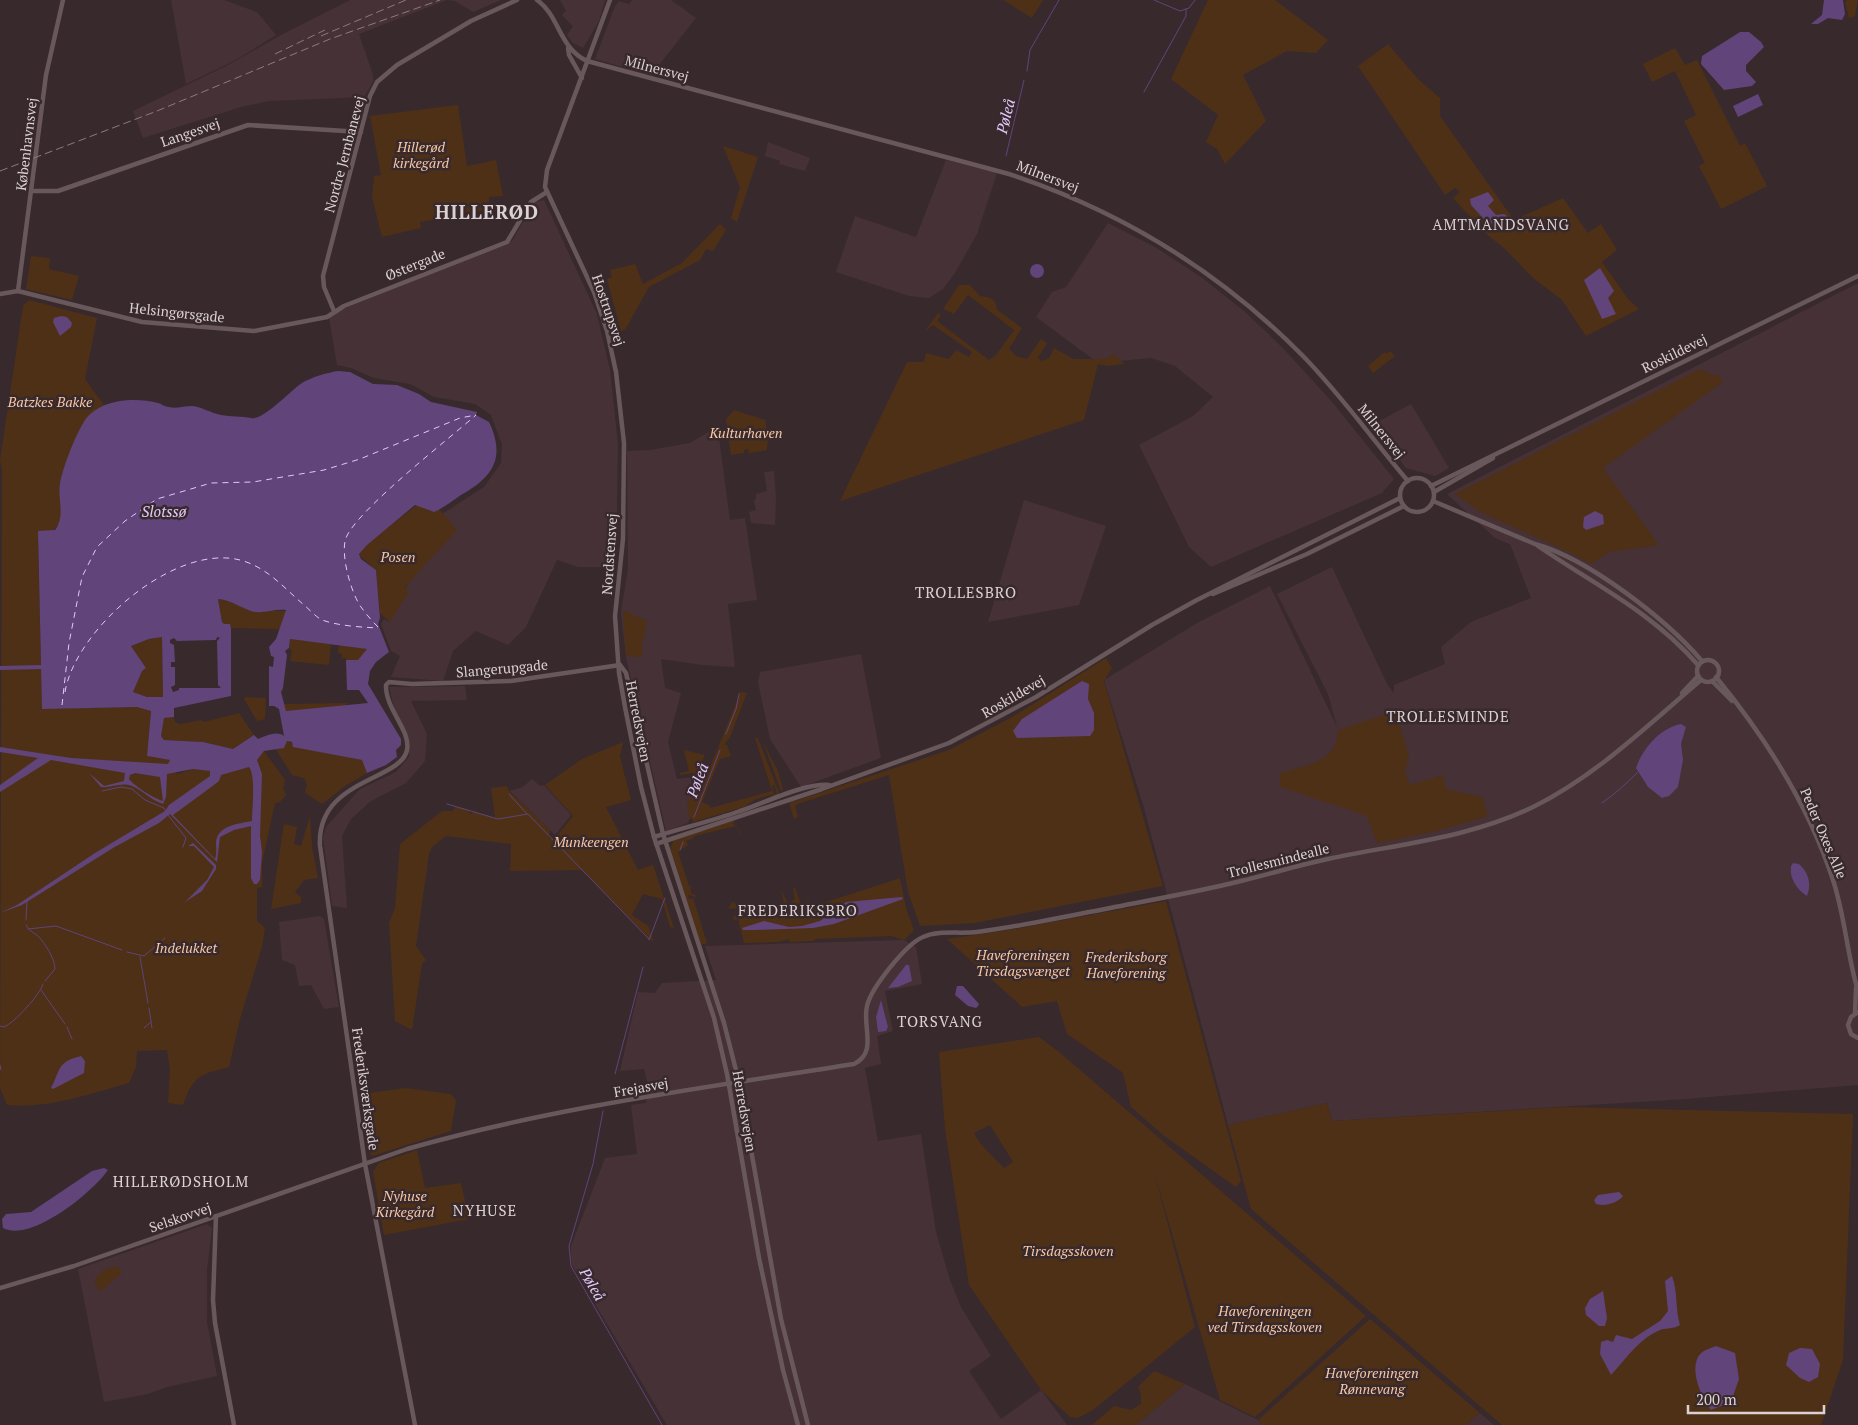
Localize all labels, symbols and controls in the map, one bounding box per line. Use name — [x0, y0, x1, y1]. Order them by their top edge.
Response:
street label: Milnersvej — [623, 50, 691, 86]
street label: Nordre Jernbanevej — [319, 93, 369, 215]
street label: Københavnsvej — [11, 96, 41, 192]
water label: Pøleå — [991, 96, 1019, 136]
street label: Langesvej — [158, 113, 222, 151]
park label: Hillerød kirkegård — [393, 137, 450, 172]
street label: Milnersvej — [1014, 155, 1082, 197]
district label: HILLERØD — [435, 199, 539, 224]
district label: AMTMANDSVANG — [1432, 214, 1570, 234]
street label: Østergade — [382, 243, 448, 285]
street label: Hostrupsvej — [588, 272, 630, 348]
street label: Helsingørsgade — [128, 298, 226, 326]
street label: Roskildevej — [1638, 329, 1710, 377]
park label: Batzkes Bakke — [7, 392, 93, 411]
street label: Milnersvej — [1354, 400, 1410, 462]
park label: Kulturhaven — [708, 423, 783, 442]
water label: Slotssø — [142, 501, 187, 521]
street label: Nordstensvej — [597, 513, 621, 595]
park label: Posen — [379, 547, 416, 566]
district label: TROLLESBRO — [915, 582, 1017, 602]
street label: Slangerupgade — [455, 655, 549, 681]
street label: Roskildevej — [978, 670, 1048, 722]
street label: Herredsvejen — [622, 679, 656, 764]
district label: TROLLESMINDE — [1386, 706, 1510, 726]
water label: Pøleå — [681, 760, 713, 801]
street label: Peder Oxes Alle — [1796, 785, 1852, 881]
park label: Munkeengen — [552, 832, 629, 851]
street label: Trollesmindealle — [1225, 838, 1331, 882]
district label: FREDERIKSBRO — [738, 900, 858, 920]
park label: Indelukket — [154, 938, 217, 957]
park label: Haveforeningen Tirsdagsvænget — [975, 945, 1070, 980]
park label: Frederiksborg Haveforening — [1084, 947, 1168, 982]
district label: TORSVANG — [897, 1011, 983, 1031]
street label: Frederiksværksgade — [348, 1026, 384, 1152]
street label: Herredsvejen — [729, 1069, 762, 1154]
street label: Frejasvej — [612, 1073, 670, 1101]
district label: HILLERØDSHOLM — [113, 1171, 249, 1191]
park label: Nyhuse Kirkegård — [375, 1186, 435, 1221]
street label: Selskovvej — [146, 1197, 214, 1237]
district label: NYHUSE — [453, 1200, 517, 1220]
park label: Tirsdagsskoven — [1022, 1241, 1114, 1260]
water label: Pøleå — [575, 1263, 610, 1304]
park label: Haveforeningen ved Tirsdagsskoven — [1208, 1301, 1322, 1336]
park label: Haveforeningen Rønnevang — [1324, 1363, 1419, 1398]
scale bar — [1688, 1382, 1824, 1414]
text: 200 m — [1696, 1389, 1737, 1409]

